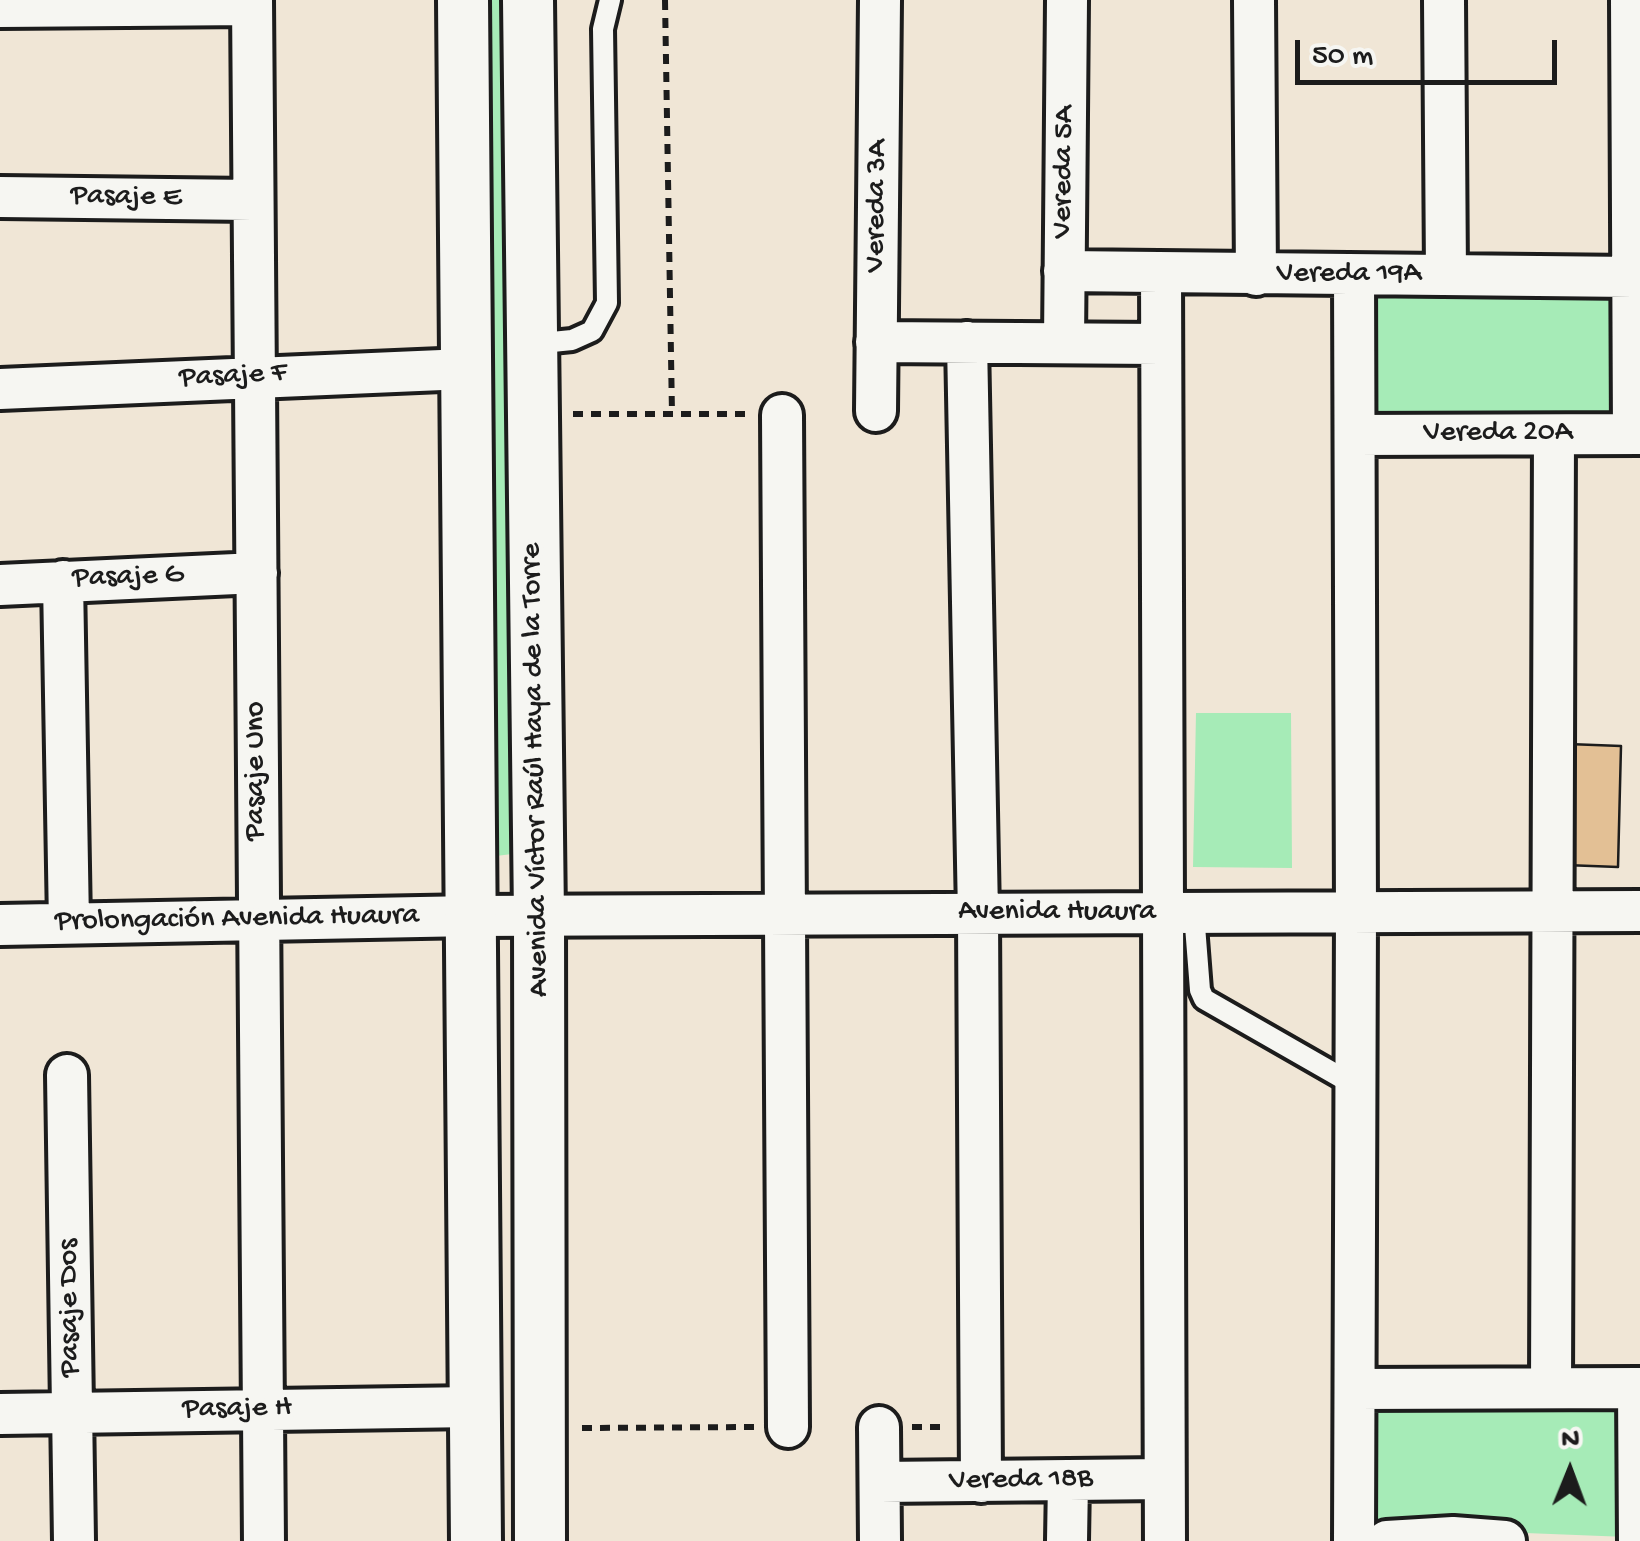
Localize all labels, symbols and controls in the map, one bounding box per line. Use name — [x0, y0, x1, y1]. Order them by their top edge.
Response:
scale bar — [1300, 20, 1562, 82]
text: 50 m — [1312, 40, 1373, 75]
street label: Vereda 5A — [1046, 105, 1084, 239]
street label: Vereda 3A — [859, 139, 897, 273]
street label: Pasaje E — [70, 179, 182, 217]
street label: Vereda 19A — [1277, 257, 1421, 293]
street label: Pasaje F — [178, 356, 288, 398]
street label: Vereda 20A — [1423, 416, 1573, 452]
street label: Avenida Víctor Raúl Haya de la Torre — [515, 543, 559, 997]
street label: Pasaje G — [72, 558, 184, 598]
street label: Pasaje Uno — [239, 701, 275, 841]
street label: Avenida Huaura — [958, 895, 1156, 931]
street label: Prolongación Avenida Huaura — [55, 899, 419, 941]
street label: Pasaje Dos — [52, 1238, 90, 1378]
street label: Pasaje H — [182, 1391, 292, 1429]
north arrow — [1520, 1421, 1620, 1521]
text: N — [1561, 1424, 1580, 1457]
street label: Vereda 18B — [949, 1462, 1093, 1500]

